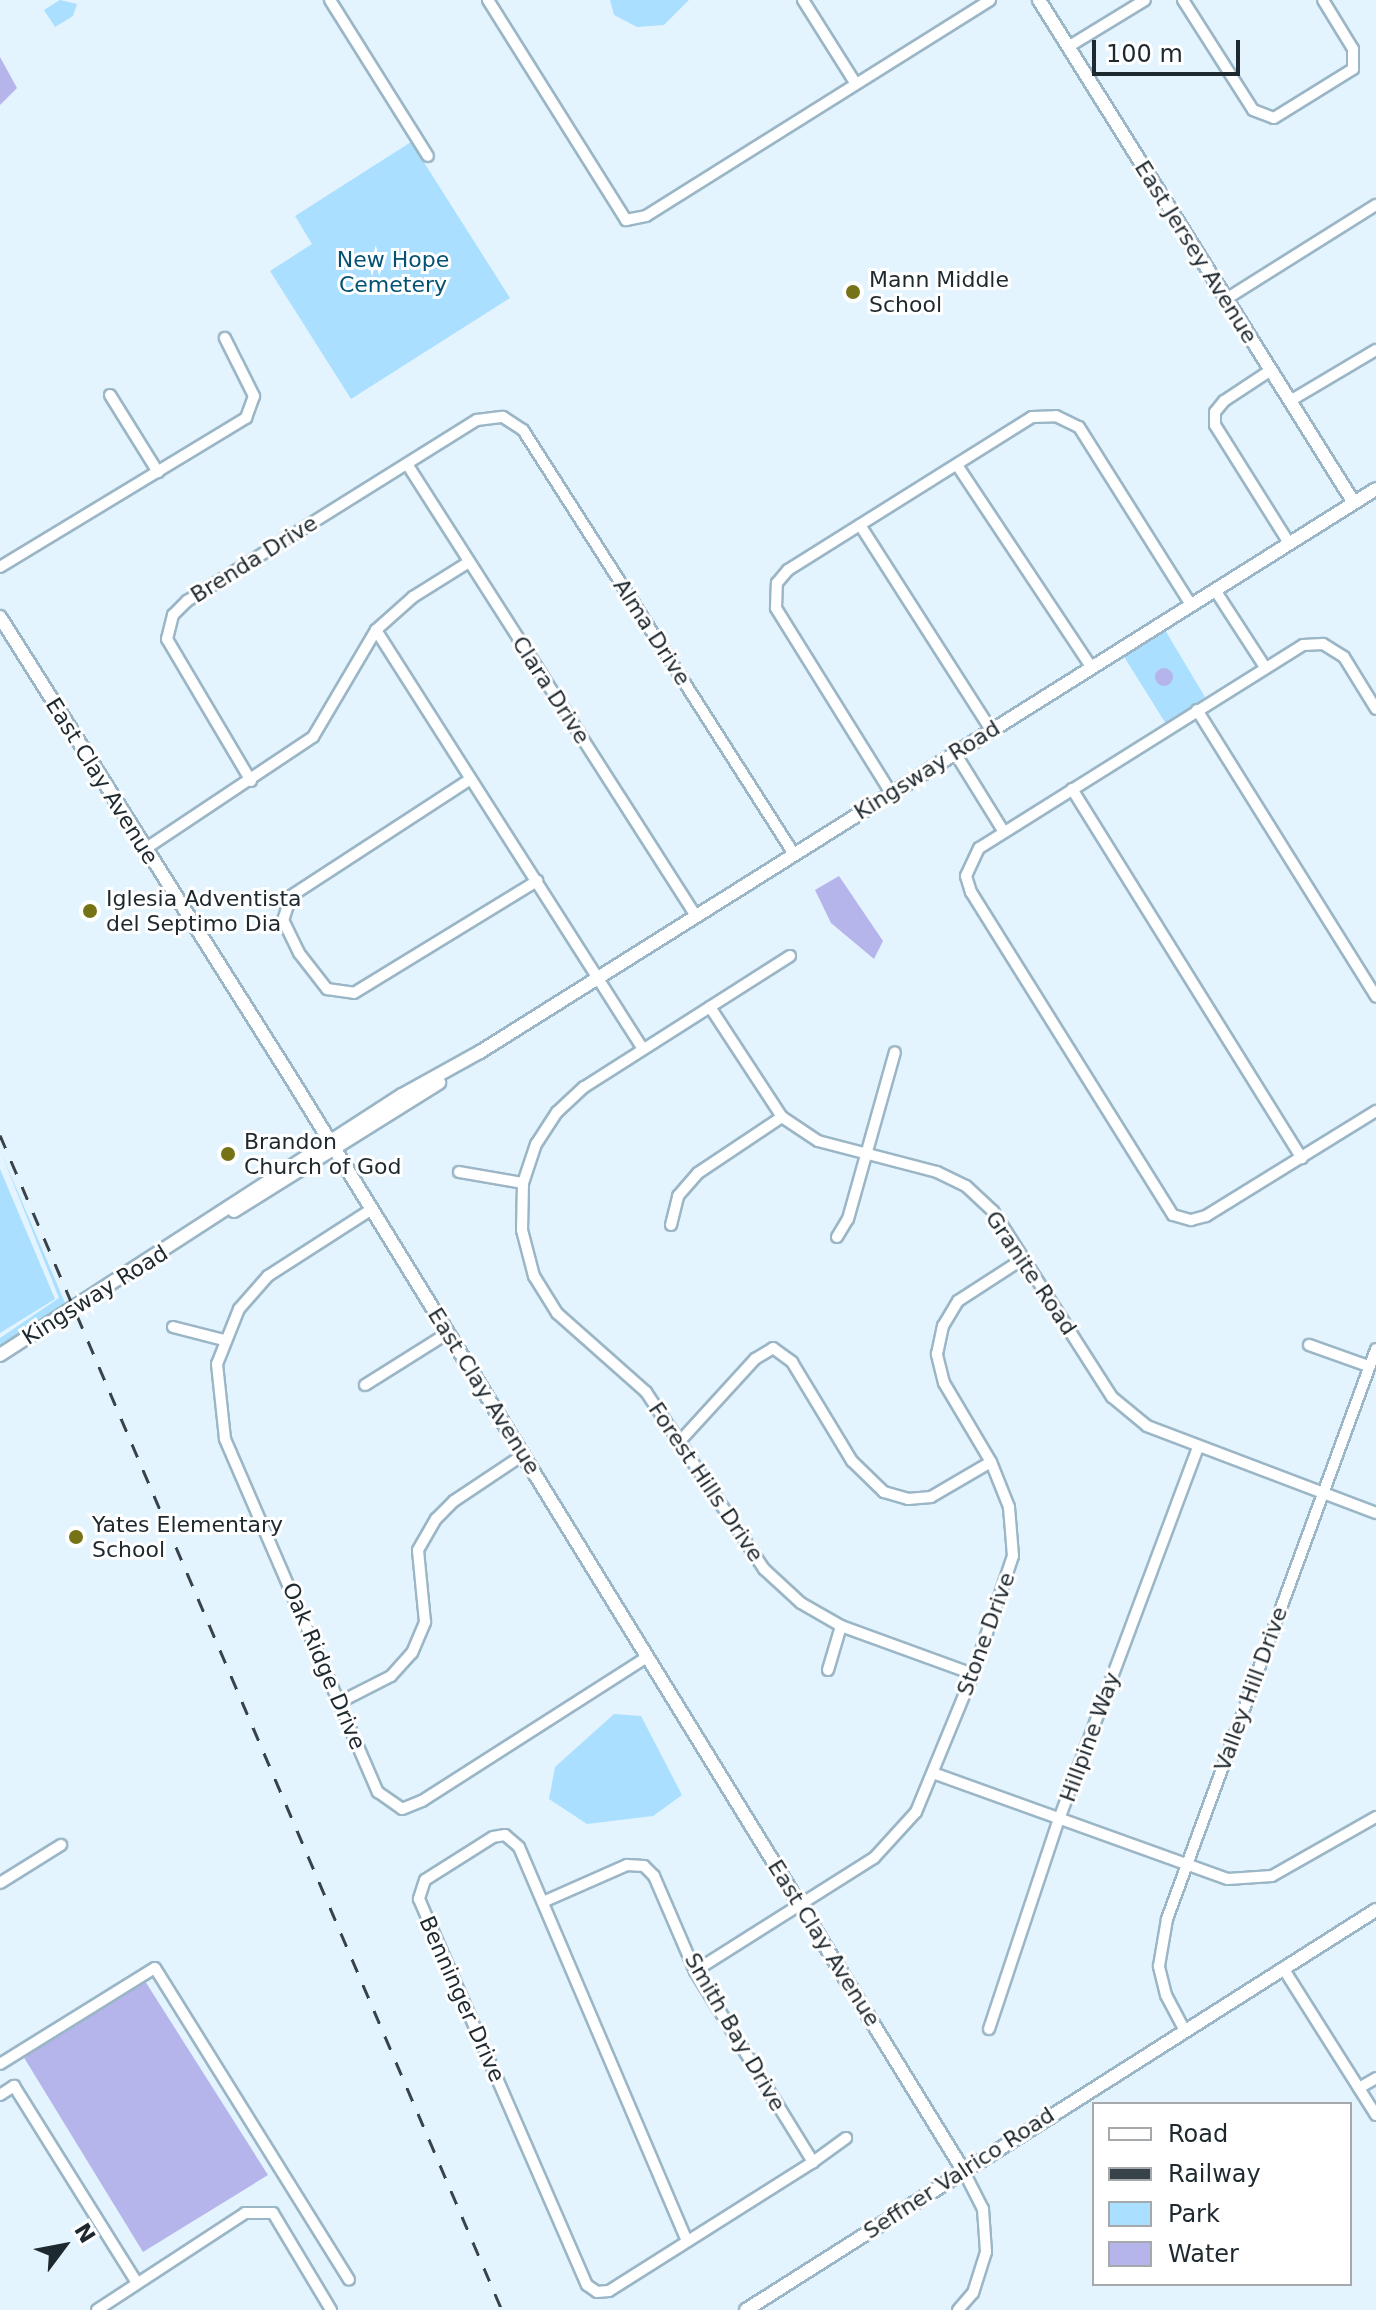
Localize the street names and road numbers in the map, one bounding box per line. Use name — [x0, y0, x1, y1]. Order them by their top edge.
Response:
street label: East Jersey Avenue — [1129, 156, 1263, 348]
street label: Brenda Drive — [186, 510, 322, 608]
street label: Alma Drive — [608, 574, 696, 690]
street label: Clara Drive — [506, 631, 596, 749]
street label: East Clay Avenue — [40, 693, 164, 869]
street label: Kingsway Road — [849, 715, 1005, 825]
street label: Granite Road — [980, 1206, 1082, 1340]
street label: Kingsway Road — [17, 1240, 173, 1350]
street label: East Clay Avenue — [422, 1303, 546, 1479]
street label: Forest Hills Drive — [643, 1397, 769, 1567]
street label: Stone Drive — [952, 1569, 1020, 1699]
street label: Oak Ridge Drive — [277, 1578, 371, 1754]
street label: Valley Hill Drive — [1209, 1603, 1293, 1775]
street label: Hillpine Way — [1054, 1668, 1126, 1806]
street label: East Clay Avenue — [762, 1855, 886, 2031]
street label: Benninger Drive — [414, 1912, 510, 2086]
street label: Smith Bay Drive — [679, 1948, 791, 2116]
street label: Seffner Valrico Road — [859, 2101, 1059, 2245]

